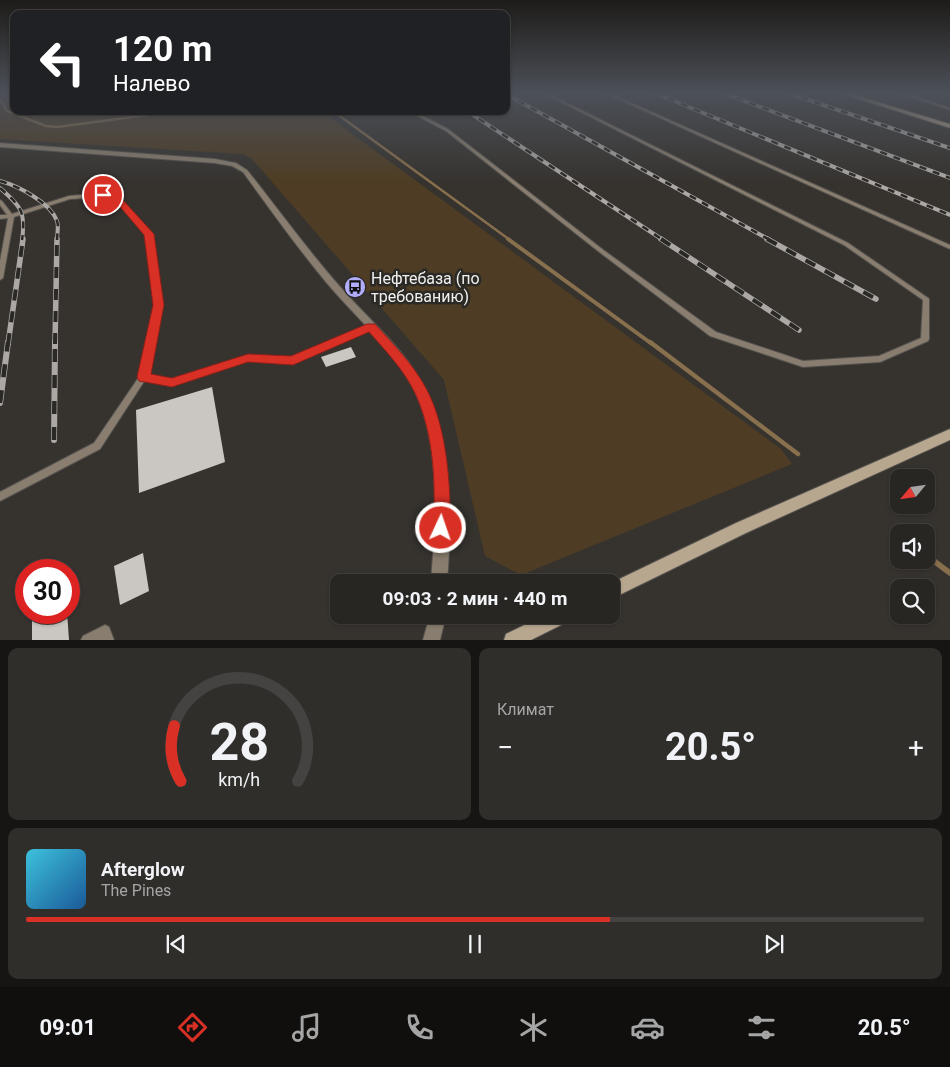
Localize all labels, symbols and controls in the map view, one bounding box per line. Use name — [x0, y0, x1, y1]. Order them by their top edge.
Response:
text: 120 m — [113, 29, 212, 70]
icon: left — [30, 30, 95, 95]
text: Налево — [113, 71, 190, 96]
pin — [82, 174, 124, 216]
icon: arrive — [89, 181, 117, 209]
place label: Нефтебаза (по требованию) — [371, 269, 480, 306]
bus stop icon: Нефтебаза (по требованию) — [343, 275, 367, 299]
north arrow — [890, 469, 935, 514]
map controls — [890, 469, 935, 624]
position arrow — [414, 501, 466, 553]
button: sound — [890, 524, 935, 569]
speed limit sign: 30 — [15, 559, 80, 624]
button: search — [890, 579, 935, 624]
text: 09:03 · 2 мин · 440 m — [383, 587, 567, 610]
text: Климат — [497, 700, 554, 719]
text: 28 — [210, 712, 269, 773]
text: 20.5° — [665, 725, 756, 769]
text: − — [497, 731, 513, 764]
text: + — [908, 731, 924, 764]
text: km/h — [219, 769, 260, 790]
text: Afterglow — [101, 858, 185, 881]
text: The Pines — [101, 881, 171, 900]
icon: previous — [162, 930, 190, 958]
icon: pause — [461, 930, 489, 958]
icon: next — [760, 930, 788, 958]
icon: directions — [175, 1010, 210, 1045]
icon: music — [289, 1010, 324, 1045]
icon: phone — [402, 1010, 437, 1045]
icon: climate — [516, 1010, 551, 1045]
icon: car — [630, 1010, 665, 1045]
icon: filters — [744, 1010, 779, 1045]
text: 09:01 — [39, 1015, 96, 1040]
text: 20.5° — [858, 1015, 910, 1040]

